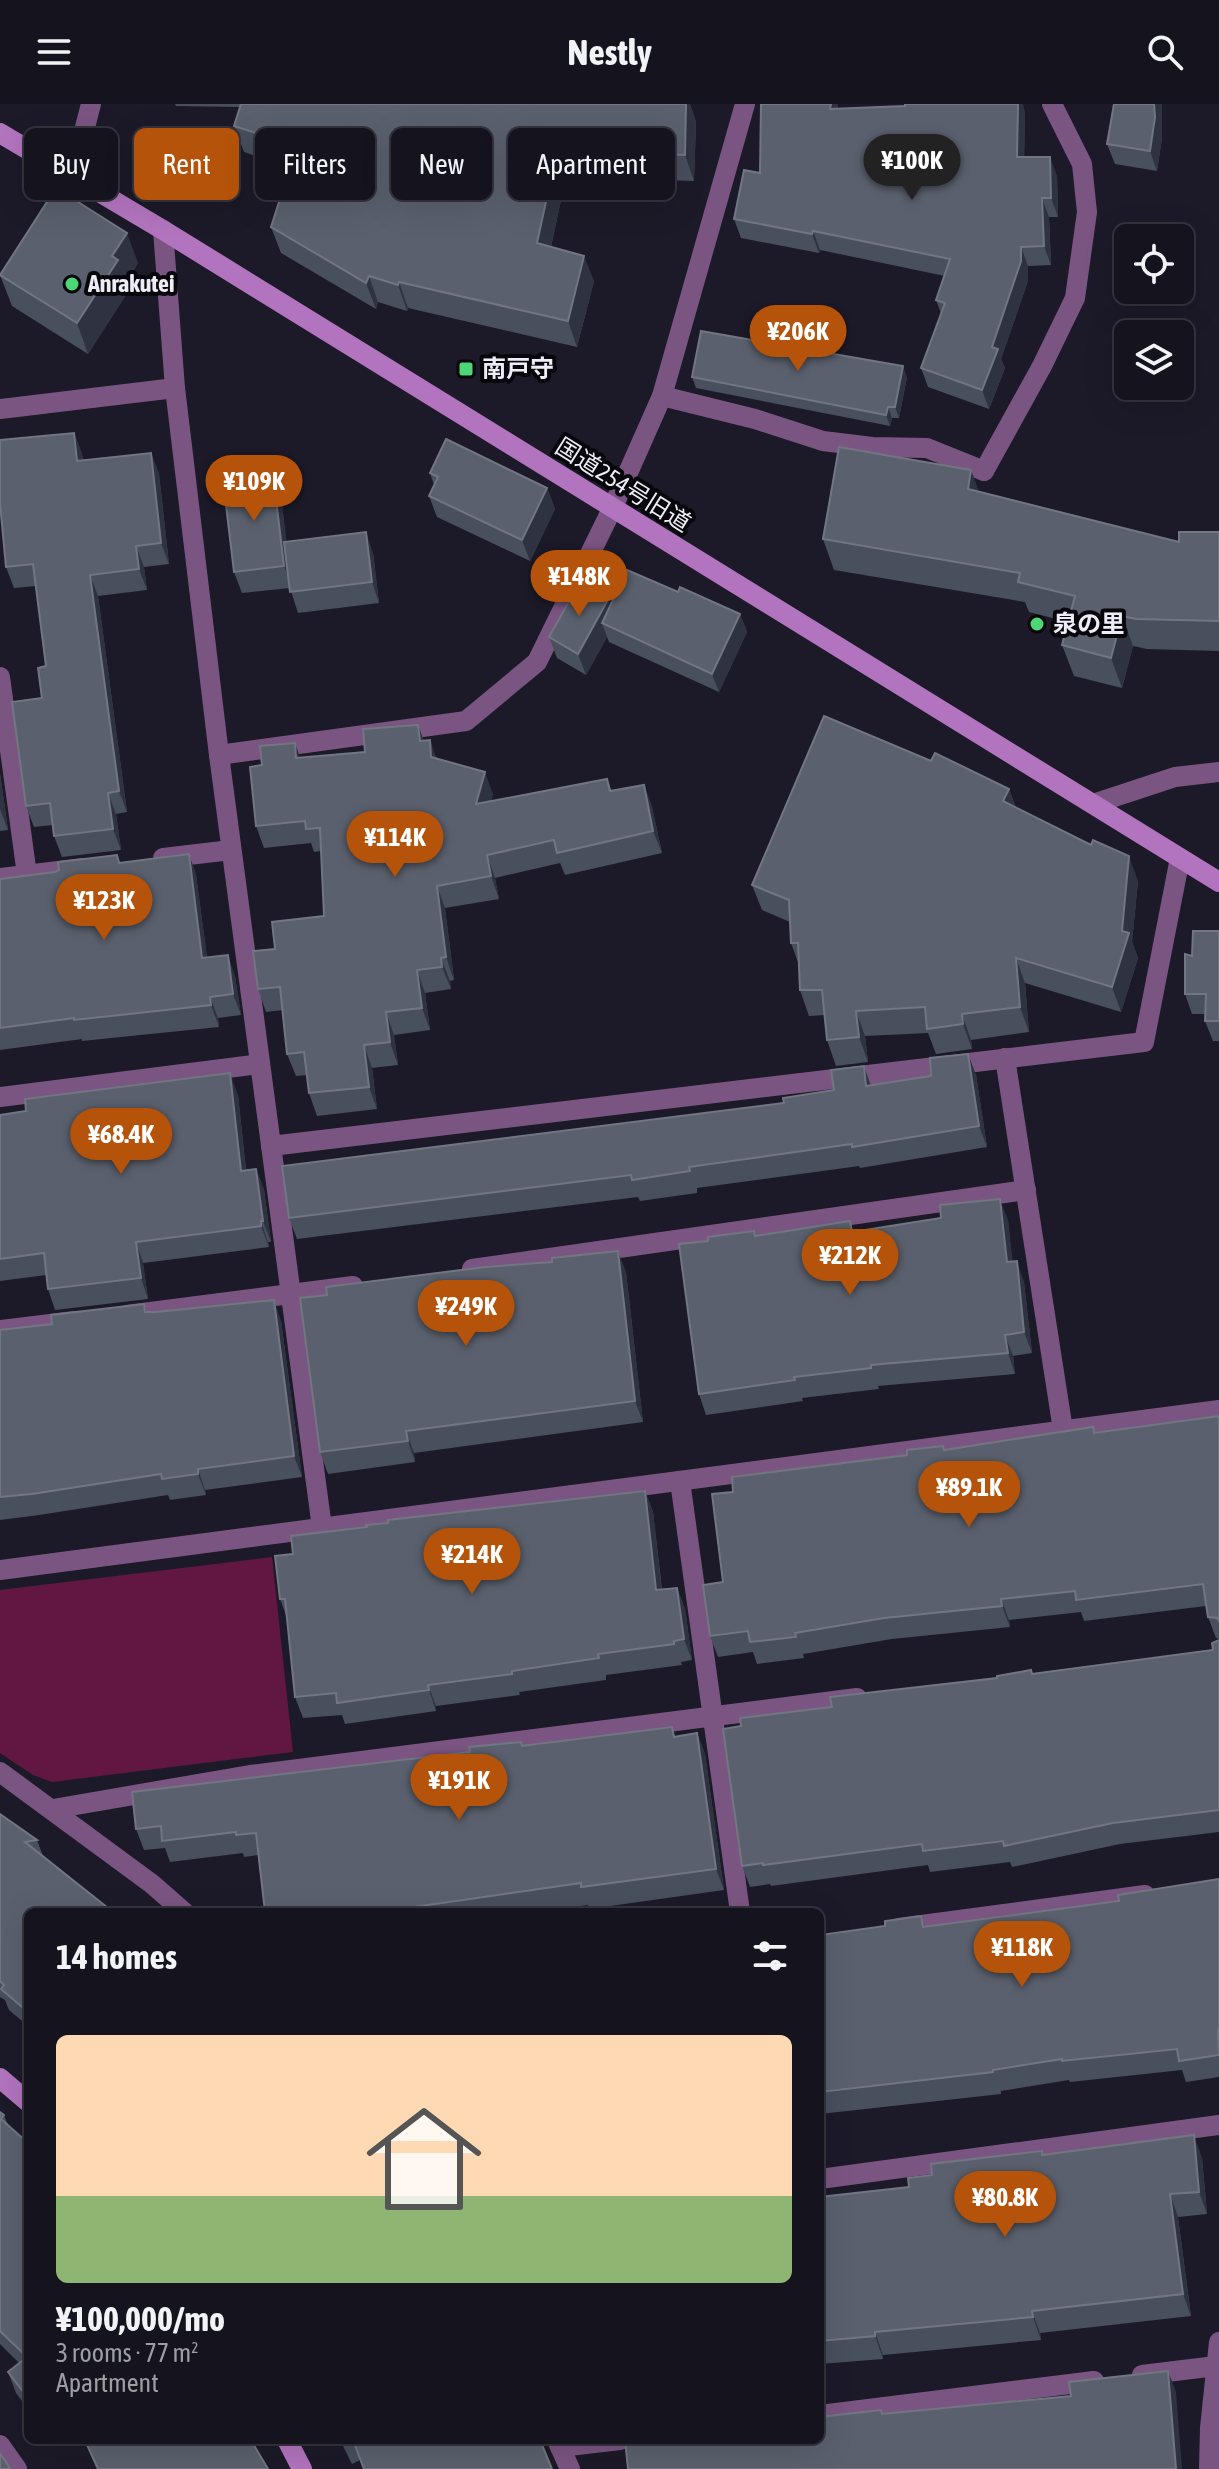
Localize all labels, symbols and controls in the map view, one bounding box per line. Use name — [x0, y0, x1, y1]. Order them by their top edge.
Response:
icon: menu — [32, 30, 76, 74]
icon: search — [1143, 30, 1187, 74]
text: Nestly — [567, 31, 652, 73]
chip: Buy — [24, 128, 118, 200]
chip: Rent — [134, 128, 239, 200]
chip: Filters — [255, 128, 375, 200]
chip: New — [391, 128, 492, 200]
chip: Apartment — [508, 128, 675, 200]
pin: ¥100K — [856, 134, 968, 202]
text: ¥100K — [882, 145, 942, 175]
map controls — [1114, 224, 1194, 400]
button: locate — [1114, 224, 1194, 304]
place label: Anrakutei — [87, 270, 174, 297]
marker: Anrakutei — [63, 275, 81, 293]
pin: ¥206K — [742, 305, 854, 373]
text: ¥206K — [768, 316, 828, 346]
button: layers — [1114, 320, 1194, 400]
place label: 南戸守 — [482, 355, 554, 382]
marker: 南戸守 — [457, 360, 475, 378]
street label: 国道254号旧道 — [551, 432, 696, 537]
pin: ¥109K — [198, 455, 310, 523]
text: ¥109K — [224, 466, 284, 496]
pin: ¥148K — [523, 550, 635, 618]
text: ¥148K — [549, 561, 609, 591]
place label: 泉の里 — [1053, 610, 1125, 637]
marker: 泉の里 — [1028, 615, 1046, 633]
pin: ¥114K — [339, 811, 451, 879]
text: ¥114K — [365, 822, 425, 852]
pin: ¥123K — [48, 874, 160, 942]
text: ¥123K — [74, 885, 134, 915]
pin: ¥68.4K — [56, 1108, 186, 1176]
text: ¥68.4K — [88, 1119, 154, 1149]
pin: ¥212K — [794, 1229, 906, 1297]
text: ¥212K — [820, 1240, 880, 1270]
pin: ¥249K — [410, 1280, 522, 1348]
text: ¥249K — [436, 1291, 496, 1321]
pin: ¥89.1K — [904, 1461, 1034, 1529]
text: ¥89.1K — [936, 1472, 1002, 1502]
pin: ¥214K — [416, 1528, 528, 1596]
text: ¥214K — [442, 1539, 502, 1569]
pin: ¥191K — [403, 1754, 515, 1822]
text: ¥191K — [429, 1765, 489, 1795]
pin: ¥118K — [966, 1921, 1078, 1989]
text: ¥118K — [992, 1932, 1052, 1962]
icon: filters — [748, 1934, 792, 1978]
text: 14 homes — [56, 1937, 177, 1976]
icon: home — [352, 2087, 496, 2231]
pin: ¥80.8K — [940, 2171, 1070, 2239]
text: ¥80.8K — [972, 2182, 1038, 2212]
text: ¥100,000/mo — [56, 2299, 225, 2338]
text: 3 rooms · 77 m² — [56, 2338, 198, 2368]
text: Apartment — [56, 2368, 159, 2398]

